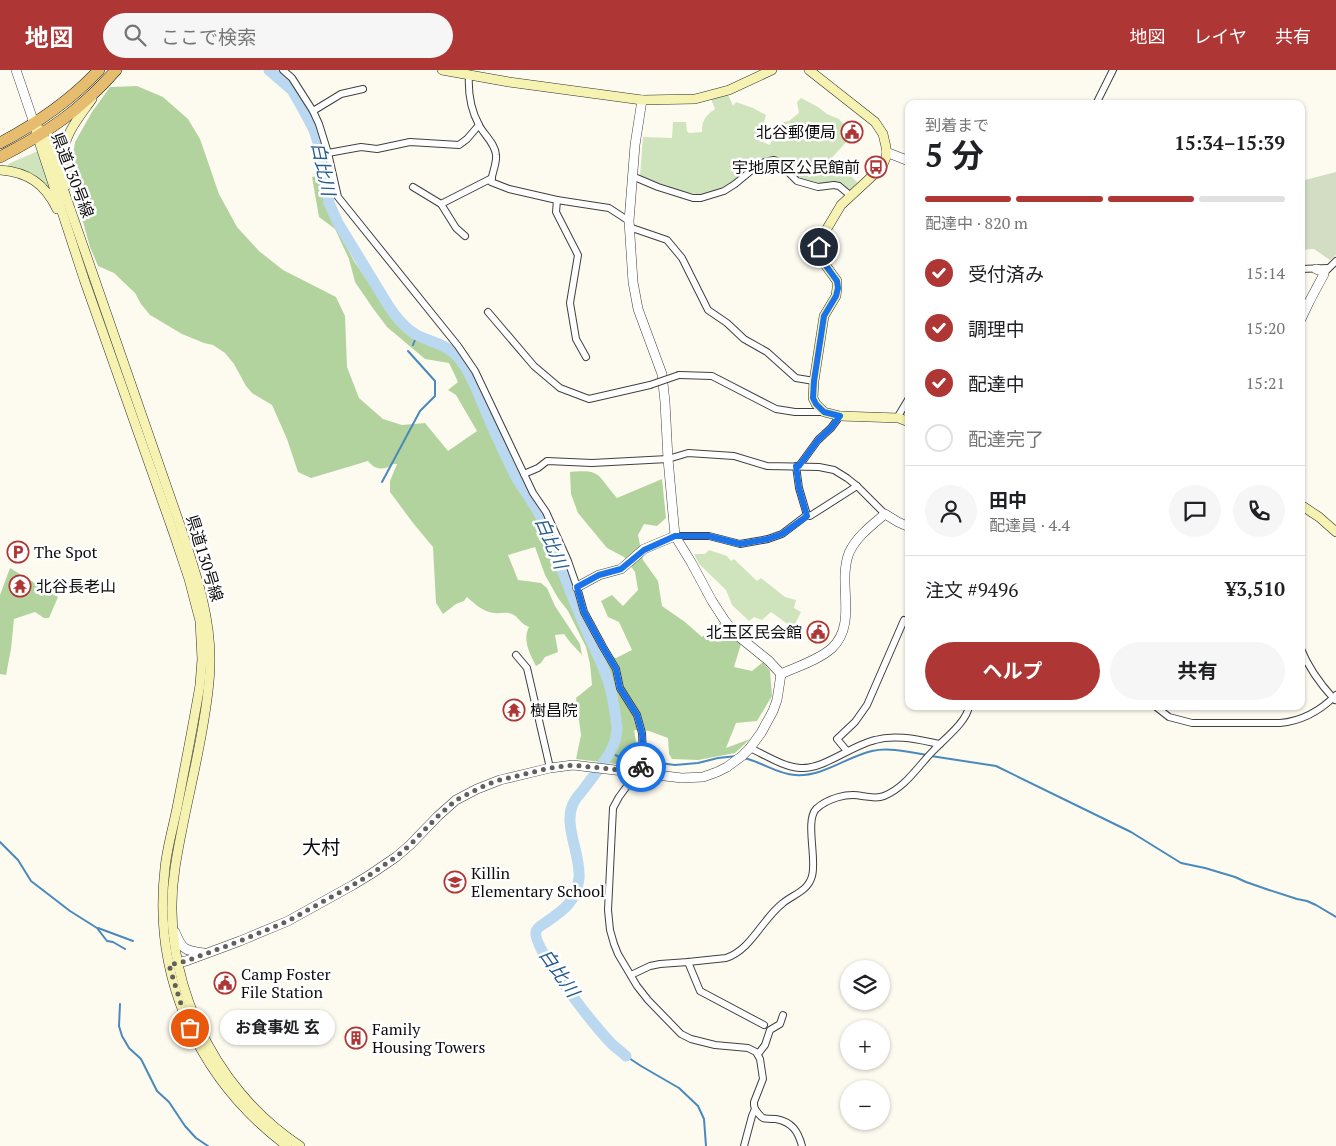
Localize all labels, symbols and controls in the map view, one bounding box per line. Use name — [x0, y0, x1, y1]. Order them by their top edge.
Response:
search box — [103, 13, 453, 58]
text: 地図 — [25, 21, 73, 53]
icon: search — [121, 21, 149, 49]
text: ここで検索 — [161, 24, 256, 49]
text: 地図 — [1130, 24, 1166, 48]
text: レイヤ — [1194, 24, 1247, 48]
text: 共有 — [1275, 24, 1311, 48]
text: 到着まで — [925, 114, 989, 136]
public building icon: 北谷郵便局 — [840, 120, 864, 144]
place label: 北谷郵便局 — [756, 121, 836, 143]
street label: 県道130号線 — [47, 129, 99, 221]
text: 15:34–15:39 — [1174, 130, 1285, 155]
text: 5 分 — [925, 134, 984, 176]
water label: 白比川 — [307, 140, 342, 200]
bus stop icon: 宇地原区公民館前 — [864, 155, 888, 179]
place label: 宇地原区公民館前 — [732, 156, 860, 178]
text: 配達中 · 820 m — [925, 212, 1028, 234]
pin — [798, 226, 840, 268]
icon: home — [805, 233, 833, 261]
icon: check — [925, 259, 953, 287]
text: 受付済み — [968, 261, 1044, 286]
text: 15:14 — [1246, 262, 1285, 284]
icon: check — [925, 314, 953, 342]
text: 調理中 — [968, 316, 1025, 341]
text: 15:20 — [1246, 317, 1285, 339]
icon: check — [925, 369, 953, 397]
text: 配達中 — [968, 371, 1025, 396]
text: 15:21 — [1246, 372, 1285, 394]
text: 配達完了 — [968, 426, 1044, 451]
button: person — [925, 485, 977, 537]
button: chat — [1169, 485, 1221, 537]
button: phone — [1233, 485, 1285, 537]
text: 田中 — [989, 487, 1027, 512]
street label: 県道130号線 — [181, 512, 229, 604]
water label: 白比川 — [530, 513, 574, 574]
text: 配達員 · 4.4 — [989, 514, 1070, 536]
parking icon: The Spot — [6, 540, 30, 564]
place label: The Spot — [34, 541, 98, 563]
temple icon: 北谷長老山 — [8, 574, 32, 598]
place label: 北谷長老山 — [36, 575, 116, 597]
text: ¥3,510 — [1226, 576, 1285, 601]
text: 注文 #9496 — [925, 577, 1018, 602]
public building icon: 北玉区民会館 — [806, 620, 830, 644]
place label: 北玉区民会館 — [706, 621, 802, 643]
button: ヘルプ — [925, 642, 1100, 700]
button: 共有 — [1110, 642, 1285, 700]
temple icon: 樹昌院 — [502, 698, 526, 722]
place label: 樹昌院 — [530, 699, 578, 721]
courier — [616, 742, 666, 792]
icon: bike — [627, 753, 655, 781]
district label: 大村 — [302, 834, 340, 859]
place label: Killin Elementary School — [471, 862, 605, 902]
school or university icon: Killin Elementary School — [443, 870, 467, 894]
water label: 白比川 — [535, 943, 586, 1003]
map controls — [840, 960, 890, 1130]
button: layers — [840, 960, 890, 1010]
place label: Camp Foster File Station — [241, 963, 332, 1003]
public building icon: Camp Foster File Station — [213, 971, 237, 995]
pin — [169, 1007, 211, 1049]
callout: お食事処 玄 — [220, 1010, 335, 1046]
icon: bag — [176, 1014, 204, 1042]
text: お食事処 玄 — [235, 1016, 320, 1038]
place label: Family Housing Towers — [372, 1018, 485, 1058]
button: + — [840, 1020, 890, 1070]
building icon: Family Housing Towers — [344, 1026, 368, 1050]
button: − — [840, 1080, 890, 1130]

